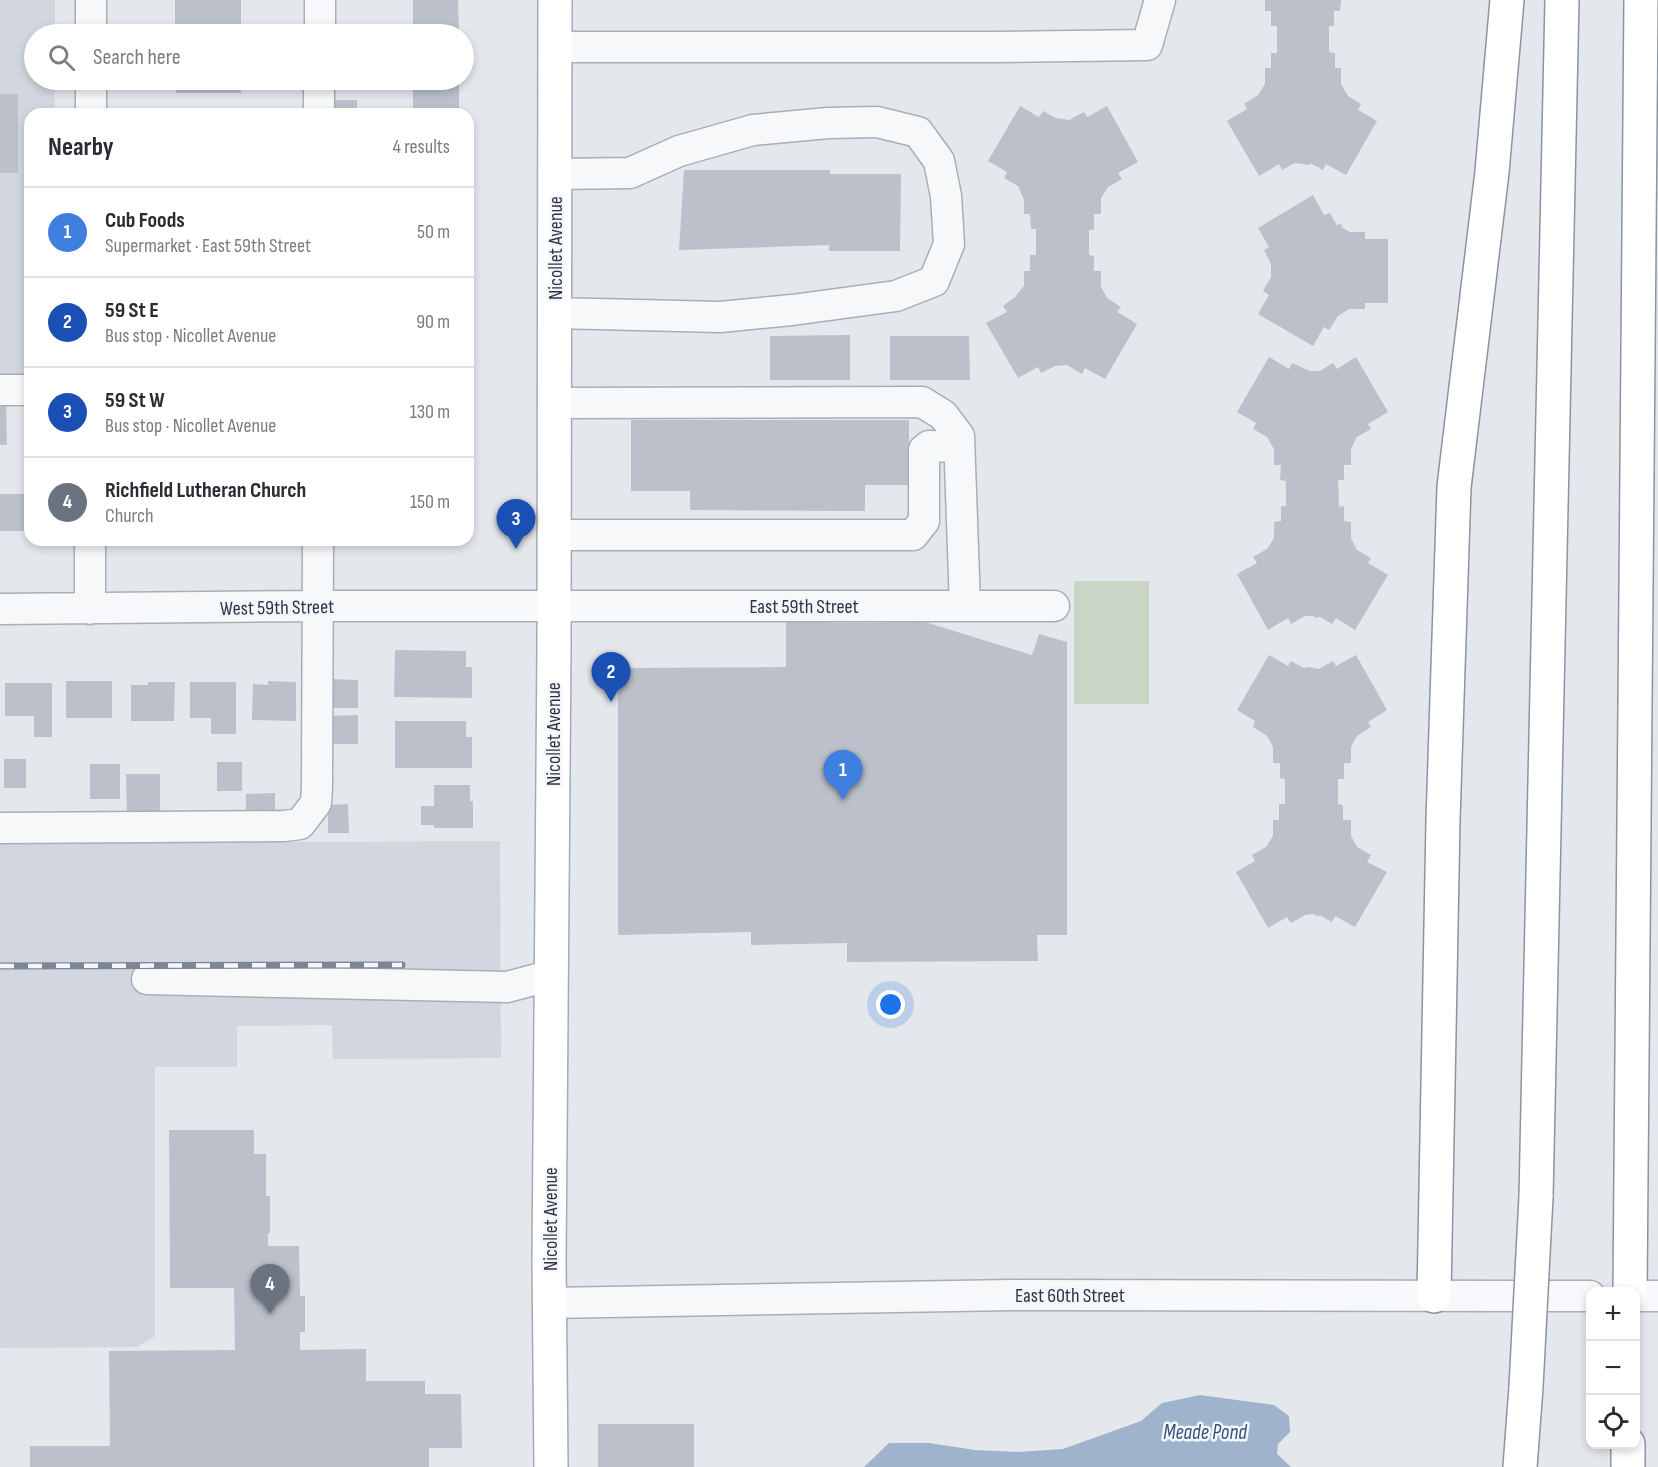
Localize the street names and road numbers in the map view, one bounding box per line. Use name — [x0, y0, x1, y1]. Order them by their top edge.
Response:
street label: Nicollet Avenue — [544, 196, 568, 300]
street label: West 59th Street — [220, 595, 334, 621]
street label: East 59th Street — [749, 595, 859, 619]
street label: Nicollet Avenue — [542, 682, 566, 786]
street label: Nicollet Avenue — [539, 1167, 563, 1271]
street label: East 60th Street — [1015, 1284, 1125, 1308]

